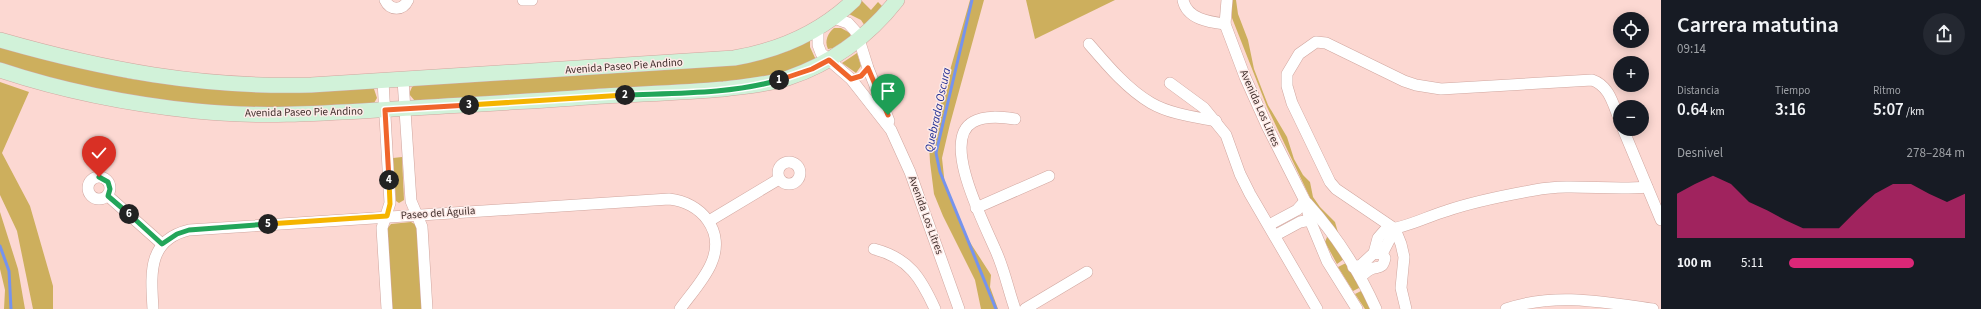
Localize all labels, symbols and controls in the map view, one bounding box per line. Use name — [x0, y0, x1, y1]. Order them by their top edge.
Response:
text: Carrera matutina — [1677, 9, 1839, 41]
map controls — [1613, 12, 1649, 136]
button: locate — [1613, 12, 1649, 48]
button: share — [1923, 13, 1965, 55]
text: 09:14 — [1677, 40, 1706, 58]
street label: Avenida Paseo Pie Andino — [565, 54, 683, 78]
button: + — [1613, 56, 1649, 92]
water label: Quebrada Oscura — [921, 66, 955, 154]
street label: Avenida Los Litres — [1236, 67, 1284, 149]
pin: 1 — [769, 70, 789, 90]
text: 1 — [776, 72, 782, 87]
pin — [871, 74, 905, 115]
icon: arrive — [877, 80, 899, 102]
text: Distancia — [1677, 83, 1719, 98]
text: Tiempo — [1775, 83, 1810, 98]
text: Ritmo — [1873, 83, 1901, 98]
pin: 2 — [615, 85, 635, 105]
text: 2 — [622, 87, 628, 102]
pin: 3 — [459, 95, 479, 115]
text: 3 — [466, 97, 472, 112]
text: 0.64 — [1677, 98, 1708, 122]
text: 3:16 — [1775, 98, 1806, 122]
text: 5:07 — [1873, 98, 1904, 122]
button: − — [1613, 100, 1649, 136]
street label: Avenida Paseo Pie Andino — [245, 103, 363, 121]
text: km — [1708, 104, 1725, 119]
text: /km — [1904, 104, 1924, 119]
pin — [82, 136, 116, 177]
icon: check — [88, 142, 110, 164]
text: Desnivel — [1677, 144, 1723, 162]
text: 278–284 m — [1907, 144, 1965, 162]
pin: 4 — [379, 170, 399, 190]
text: 4 — [386, 172, 392, 187]
street label: Avenida Los Litres — [905, 174, 947, 257]
street label: Paseo del Águila — [400, 203, 476, 223]
pin: 6 — [119, 204, 139, 224]
text: 6 — [126, 206, 132, 221]
pin: 5 — [258, 214, 278, 234]
text: 5 — [265, 216, 271, 231]
text: 100 m — [1677, 254, 1711, 272]
text: 5:11 — [1741, 254, 1764, 272]

